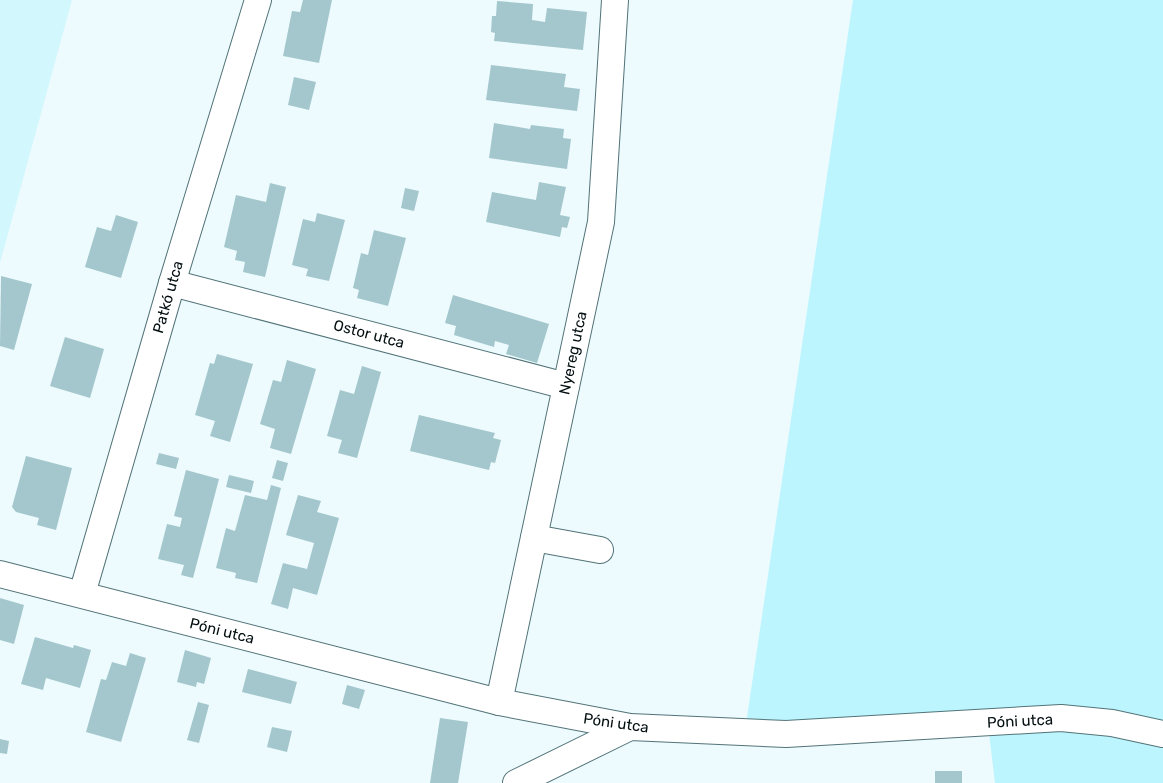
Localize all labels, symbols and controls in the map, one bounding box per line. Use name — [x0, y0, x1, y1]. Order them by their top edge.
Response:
street label: Patkó utca — [149, 259, 187, 335]
street label: Nyereg utca — [555, 310, 591, 396]
street label: Ostor utca — [332, 316, 406, 352]
street label: Póni utca — [188, 614, 256, 648]
street label: Póni utca — [582, 709, 650, 737]
street label: Póni utca — [987, 710, 1053, 732]

